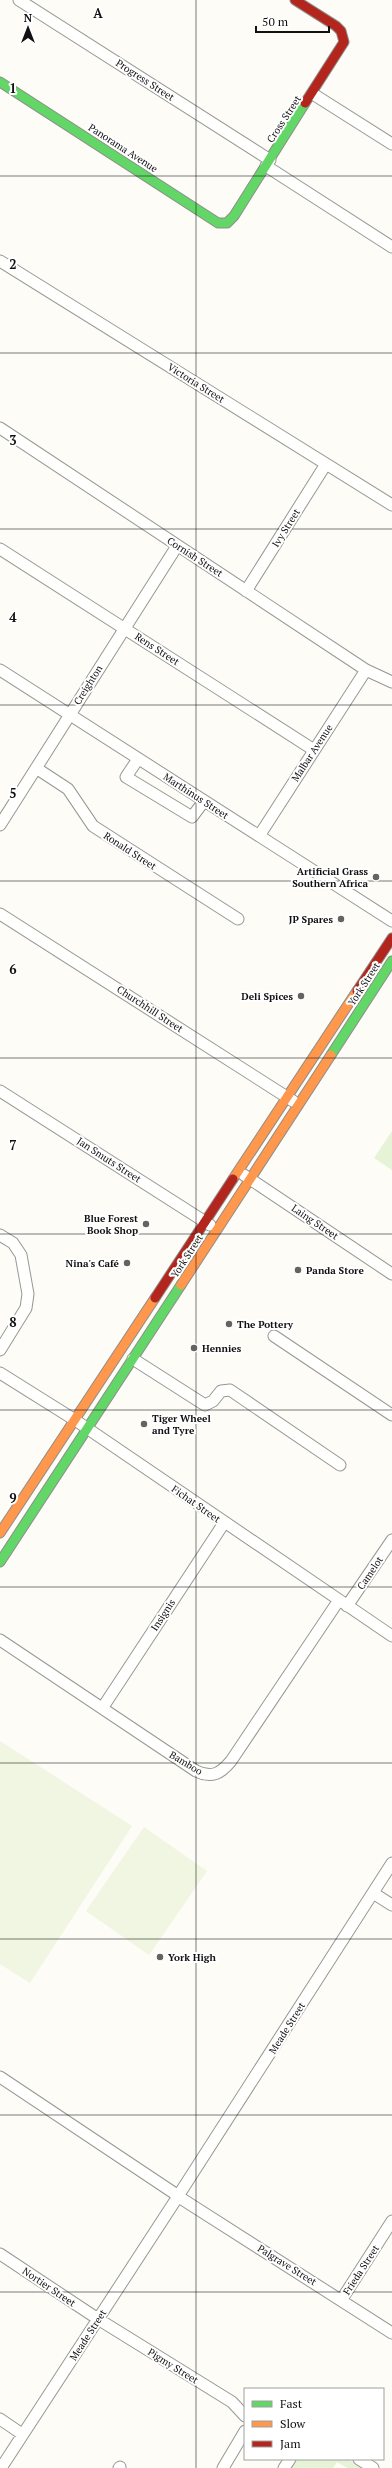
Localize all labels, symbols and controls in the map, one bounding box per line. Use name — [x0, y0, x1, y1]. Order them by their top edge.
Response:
text: A — [93, 4, 103, 22]
north arrow — [8, 8, 48, 48]
scale bar — [256, 8, 329, 34]
text: N — [24, 11, 33, 25]
text: 50 m — [262, 14, 289, 29]
street label: Progress Street — [113, 56, 177, 104]
text: 1 — [9, 79, 17, 97]
street label: Cross Street — [264, 93, 304, 145]
street label: Panorama Avenue — [86, 121, 160, 175]
text: 2 — [9, 255, 17, 273]
street label: Victoria Street — [165, 360, 227, 406]
text: 3 — [9, 431, 17, 449]
street label: Ivy Street — [269, 506, 303, 550]
street label: Cornish Street — [165, 534, 226, 580]
text: 4 — [9, 608, 17, 626]
street label: Rens Street — [132, 630, 182, 668]
street label: Creighton — [71, 663, 105, 707]
street label: Malbar Avenue — [289, 722, 335, 784]
street label: Marthinus Street — [161, 770, 231, 822]
text: 5 — [9, 784, 17, 802]
street label: Ronald Street — [101, 829, 159, 873]
place label: Artificial Grass Southern Africa — [292, 865, 368, 890]
marker: Artificial Grass Southern Africa — [371, 872, 381, 882]
place label: JP Spares — [289, 913, 333, 926]
marker: JP Spares — [336, 914, 346, 924]
text: 6 — [9, 960, 17, 978]
street label: York Street — [345, 960, 383, 1008]
street label: Churchhill Street — [114, 983, 186, 1035]
place label: Deli Spices — [241, 990, 293, 1003]
marker: Deli Spices — [296, 991, 306, 1001]
street label: Jan Smuts Street — [75, 1134, 144, 1186]
text: 7 — [9, 1136, 17, 1154]
street label: Laing Street — [289, 1202, 341, 1243]
place label: Blue Forest Book Shop — [84, 1212, 138, 1237]
marker: Blue Forest Book Shop — [141, 1219, 151, 1229]
street label: York Street — [168, 1232, 206, 1280]
place label: Nina's Café — [66, 1257, 120, 1270]
marker: Nina's Café — [122, 1258, 132, 1268]
place label: Panda Store — [306, 1264, 364, 1277]
marker: Panda Store — [293, 1265, 303, 1275]
text: 8 — [9, 1313, 17, 1331]
place label: The Pottery — [237, 1318, 294, 1331]
marker: The Pottery — [224, 1319, 234, 1329]
place label: Hennies — [202, 1342, 242, 1355]
marker: Hennies — [189, 1343, 199, 1353]
place label: Tiger Wheel and Tyre — [152, 1412, 211, 1437]
marker: Tiger Wheel and Tyre — [139, 1419, 149, 1429]
street label: Fichat Street — [169, 1482, 223, 1526]
text: 9 — [9, 1489, 17, 1507]
street label: Camelot — [354, 1554, 386, 1592]
street label: Insignis — [148, 1597, 178, 1633]
street label: Bamboo — [167, 1748, 205, 1778]
place label: York High — [168, 1951, 216, 1964]
marker: York High — [155, 1952, 165, 1962]
street label: Meade Street — [266, 2000, 308, 2056]
street label: Palgrave Street — [255, 2242, 319, 2288]
street label: Frieda Street — [340, 2242, 382, 2297]
street label: Nortier Street — [20, 2264, 78, 2310]
street label: Meade Street — [67, 2307, 110, 2363]
street label: Pigmy Street — [145, 2345, 201, 2387]
legend — [244, 2388, 384, 2460]
text: Fast — [280, 2396, 303, 2411]
text: Slow — [280, 2416, 306, 2431]
text: Jam — [280, 2436, 301, 2451]

